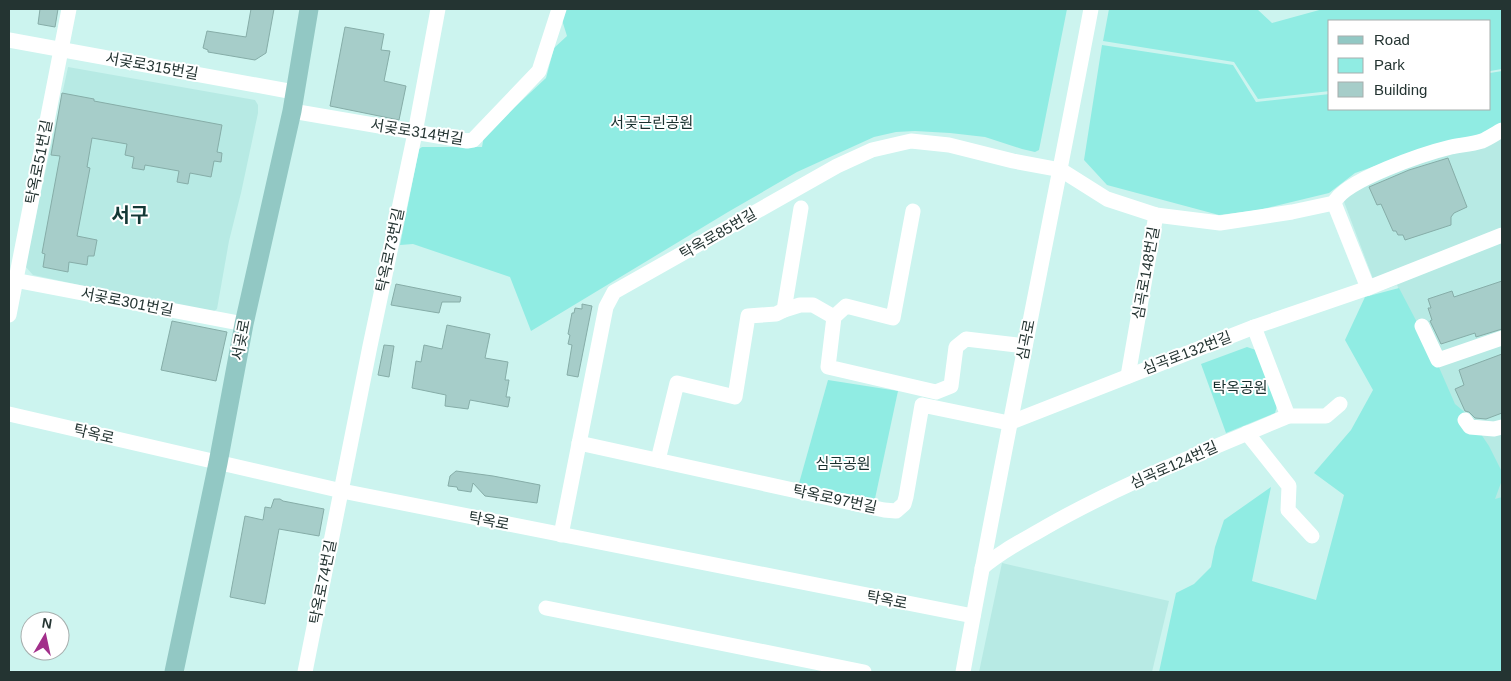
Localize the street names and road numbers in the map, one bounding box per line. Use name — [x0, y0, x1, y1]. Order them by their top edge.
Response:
street label: 서곶로315번길 — [104, 49, 200, 82]
street label: 서곶로314번길 — [369, 116, 465, 147]
street label: 탁옥로51번길 — [22, 118, 55, 206]
street label: 탁옥로85번길 — [676, 205, 759, 262]
street label: 탁옥로73번길 — [372, 206, 407, 294]
street label: 심곡로148번길 — [1129, 225, 1162, 321]
street label: 서곶로301번길 — [79, 284, 175, 319]
street label: 서곶로 — [228, 318, 253, 362]
street label: 심곡로 — [1013, 318, 1038, 362]
street label: 심곡로132번길 — [1140, 328, 1234, 377]
street label: 탁옥로 — [72, 421, 116, 446]
street label: 심곡로124번길 — [1127, 438, 1220, 491]
street label: 탁옥로97번길 — [791, 481, 879, 516]
street label: 탁옥로 — [467, 508, 511, 533]
street label: 탁옥로74번길 — [306, 538, 339, 626]
street label: 탁옥로 — [865, 587, 909, 612]

